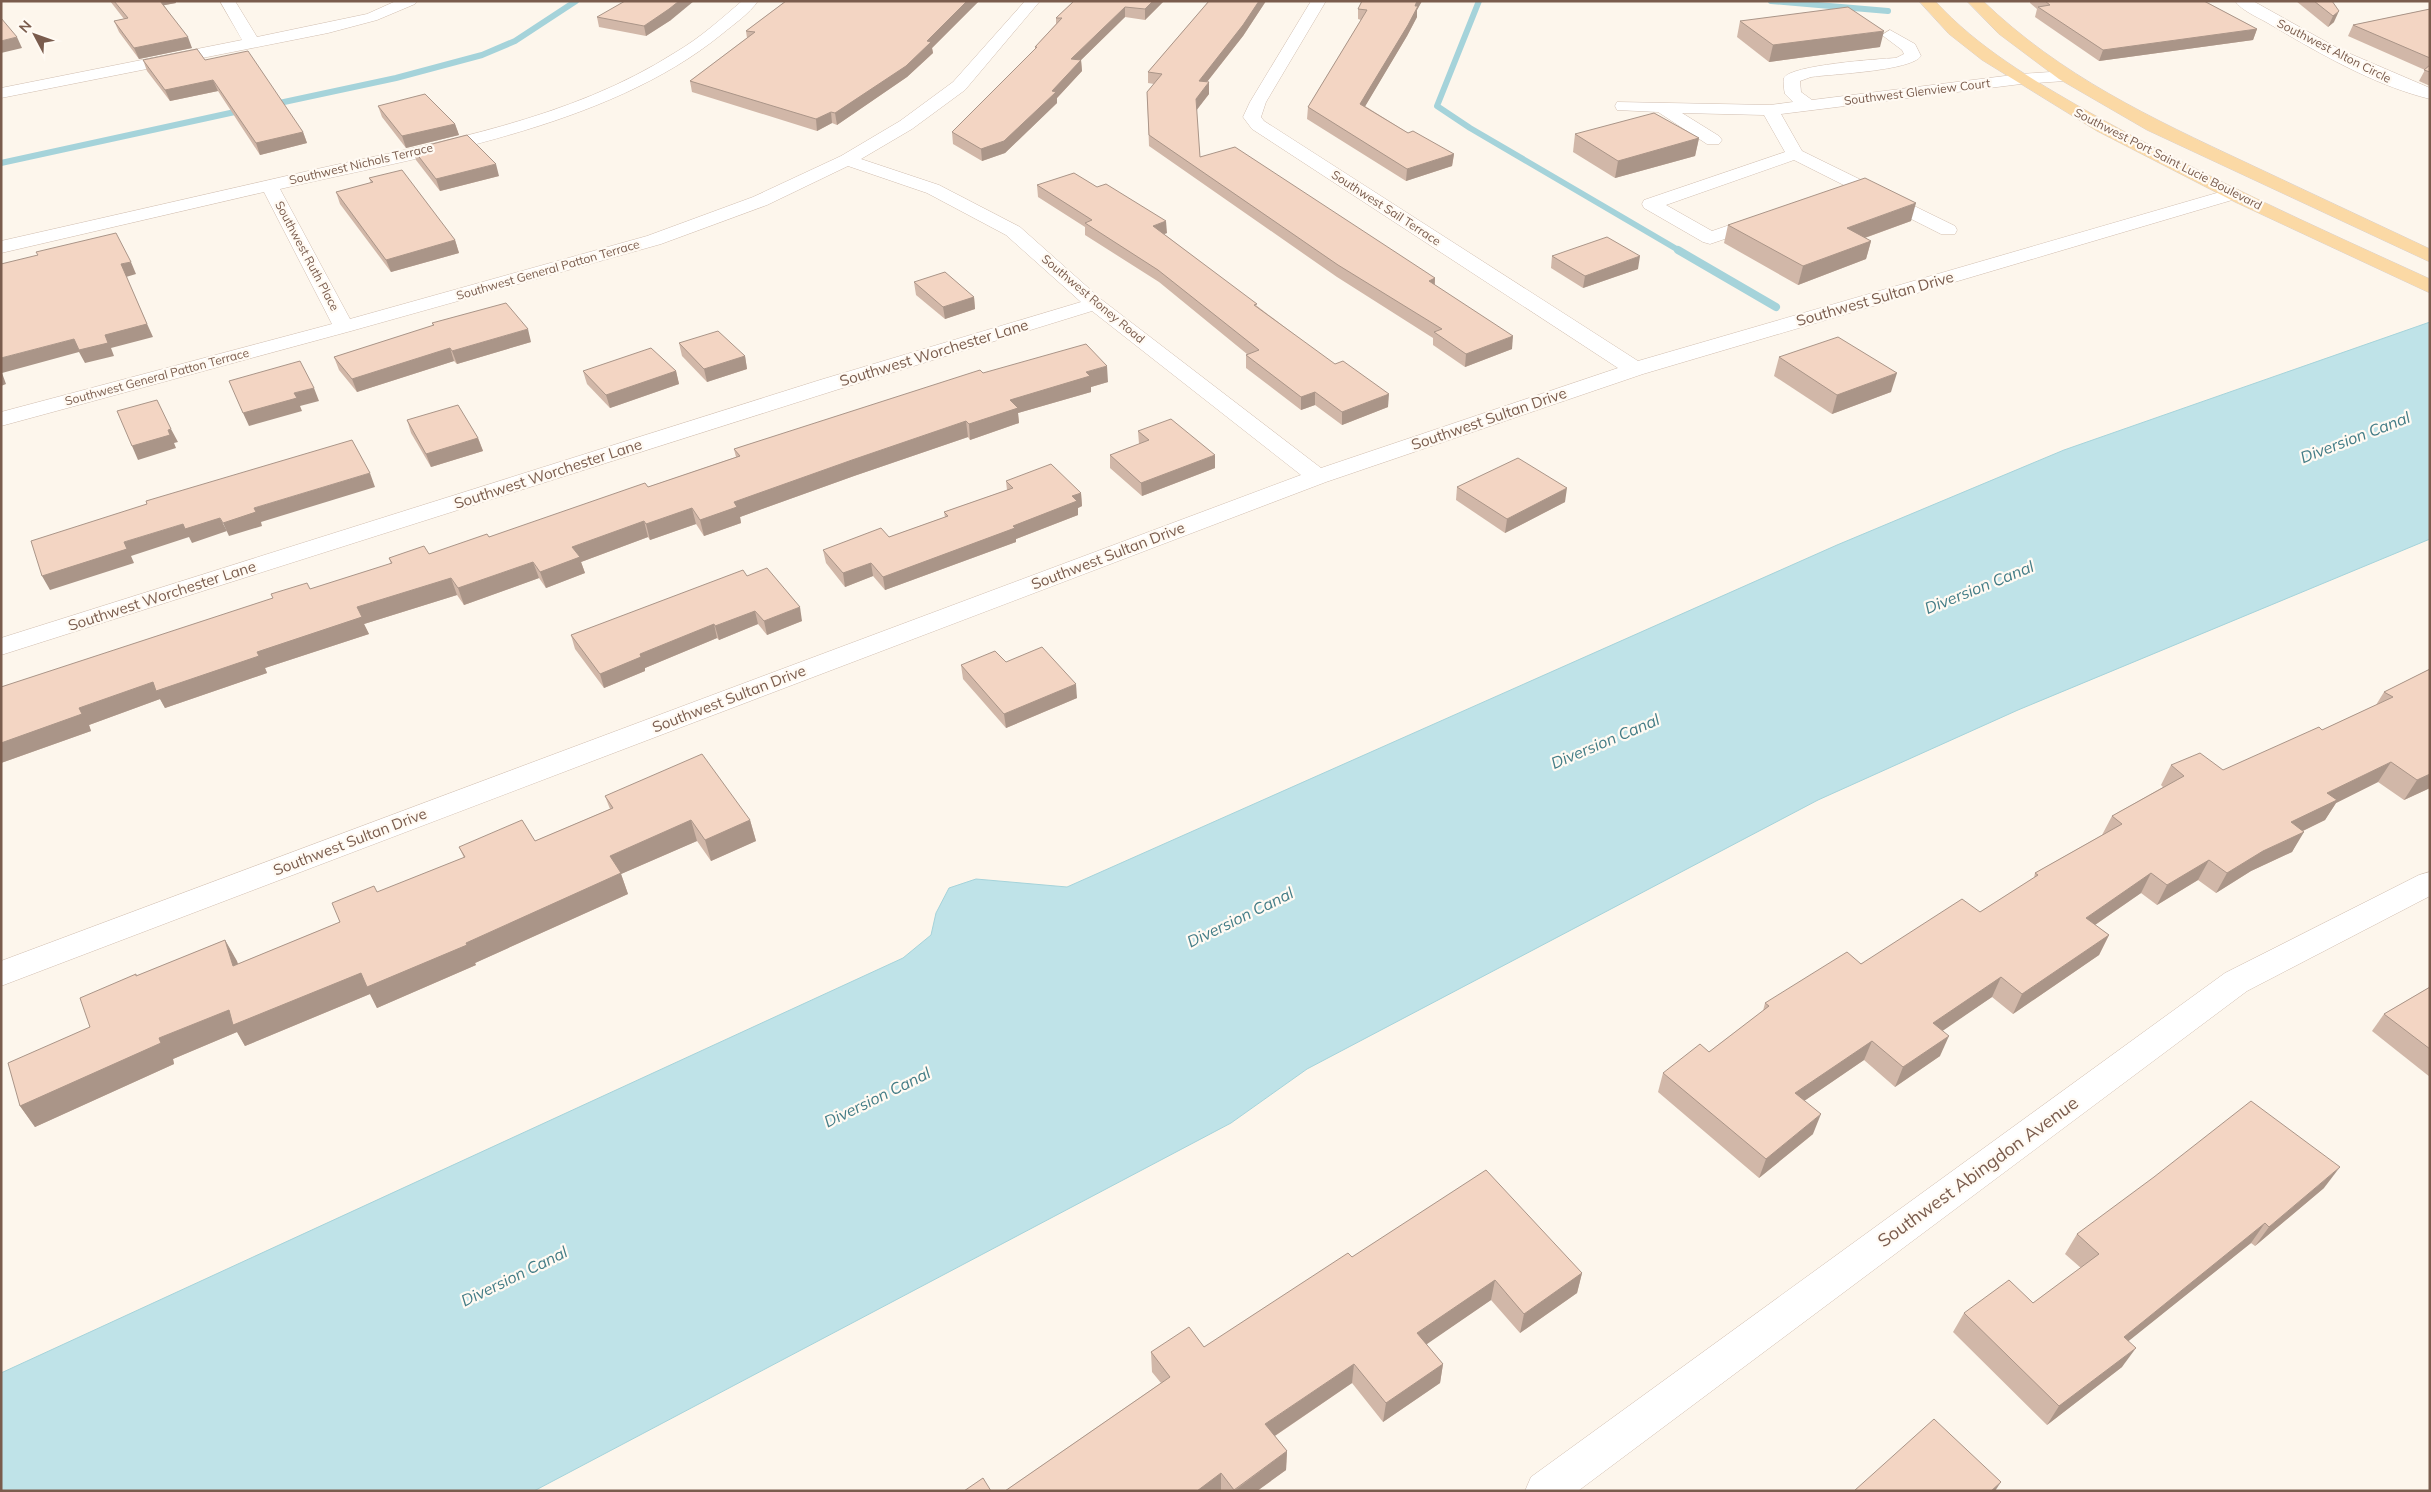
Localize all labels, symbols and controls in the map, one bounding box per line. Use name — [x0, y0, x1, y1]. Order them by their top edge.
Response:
north arrow — [10, 10, 60, 60]
street label: Southwest Alton Circle — [2275, 15, 2394, 86]
text: N — [15, 17, 35, 36]
street label: Southwest Glenview Court — [1843, 75, 1991, 108]
street label: Southwest Port Saint Lucie Boulevard — [2072, 104, 2265, 213]
street label: Southwest Nichols Terrace — [288, 140, 434, 187]
street label: Southwest Sail Terrace — [1329, 167, 1444, 248]
street label: Southwest Ruth Place — [272, 198, 343, 313]
street label: Southwest General Patton Terrace — [455, 236, 641, 303]
street label: Southwest Roney Road — [1039, 251, 1148, 346]
street label: Southwest Sultan Drive — [1794, 267, 1956, 330]
street label: Southwest Worchester Lane — [837, 315, 1031, 390]
street label: Southwest General Patton Terrace — [63, 345, 250, 408]
street label: Southwest Sultan Drive — [1409, 383, 1569, 454]
water label: Diversion Canal — [2297, 407, 2413, 467]
street label: Southwest Worchester Lane — [452, 434, 644, 513]
street label: Southwest Sultan Drive — [1028, 517, 1187, 594]
street label: Southwest Worchester Lane — [66, 556, 258, 635]
water label: Diversion Canal — [1921, 556, 2037, 618]
street label: Southwest Sultan Drive — [649, 660, 808, 737]
water label: Diversion Canal — [1548, 709, 1663, 773]
street label: Southwest Sultan Drive — [270, 803, 429, 880]
water label: Diversion Canal — [1183, 882, 1297, 951]
water label: Diversion Canal — [820, 1062, 934, 1131]
street label: Southwest Abingdon Avenue — [1873, 1091, 2083, 1252]
water label: Diversion Canal — [457, 1241, 571, 1310]

